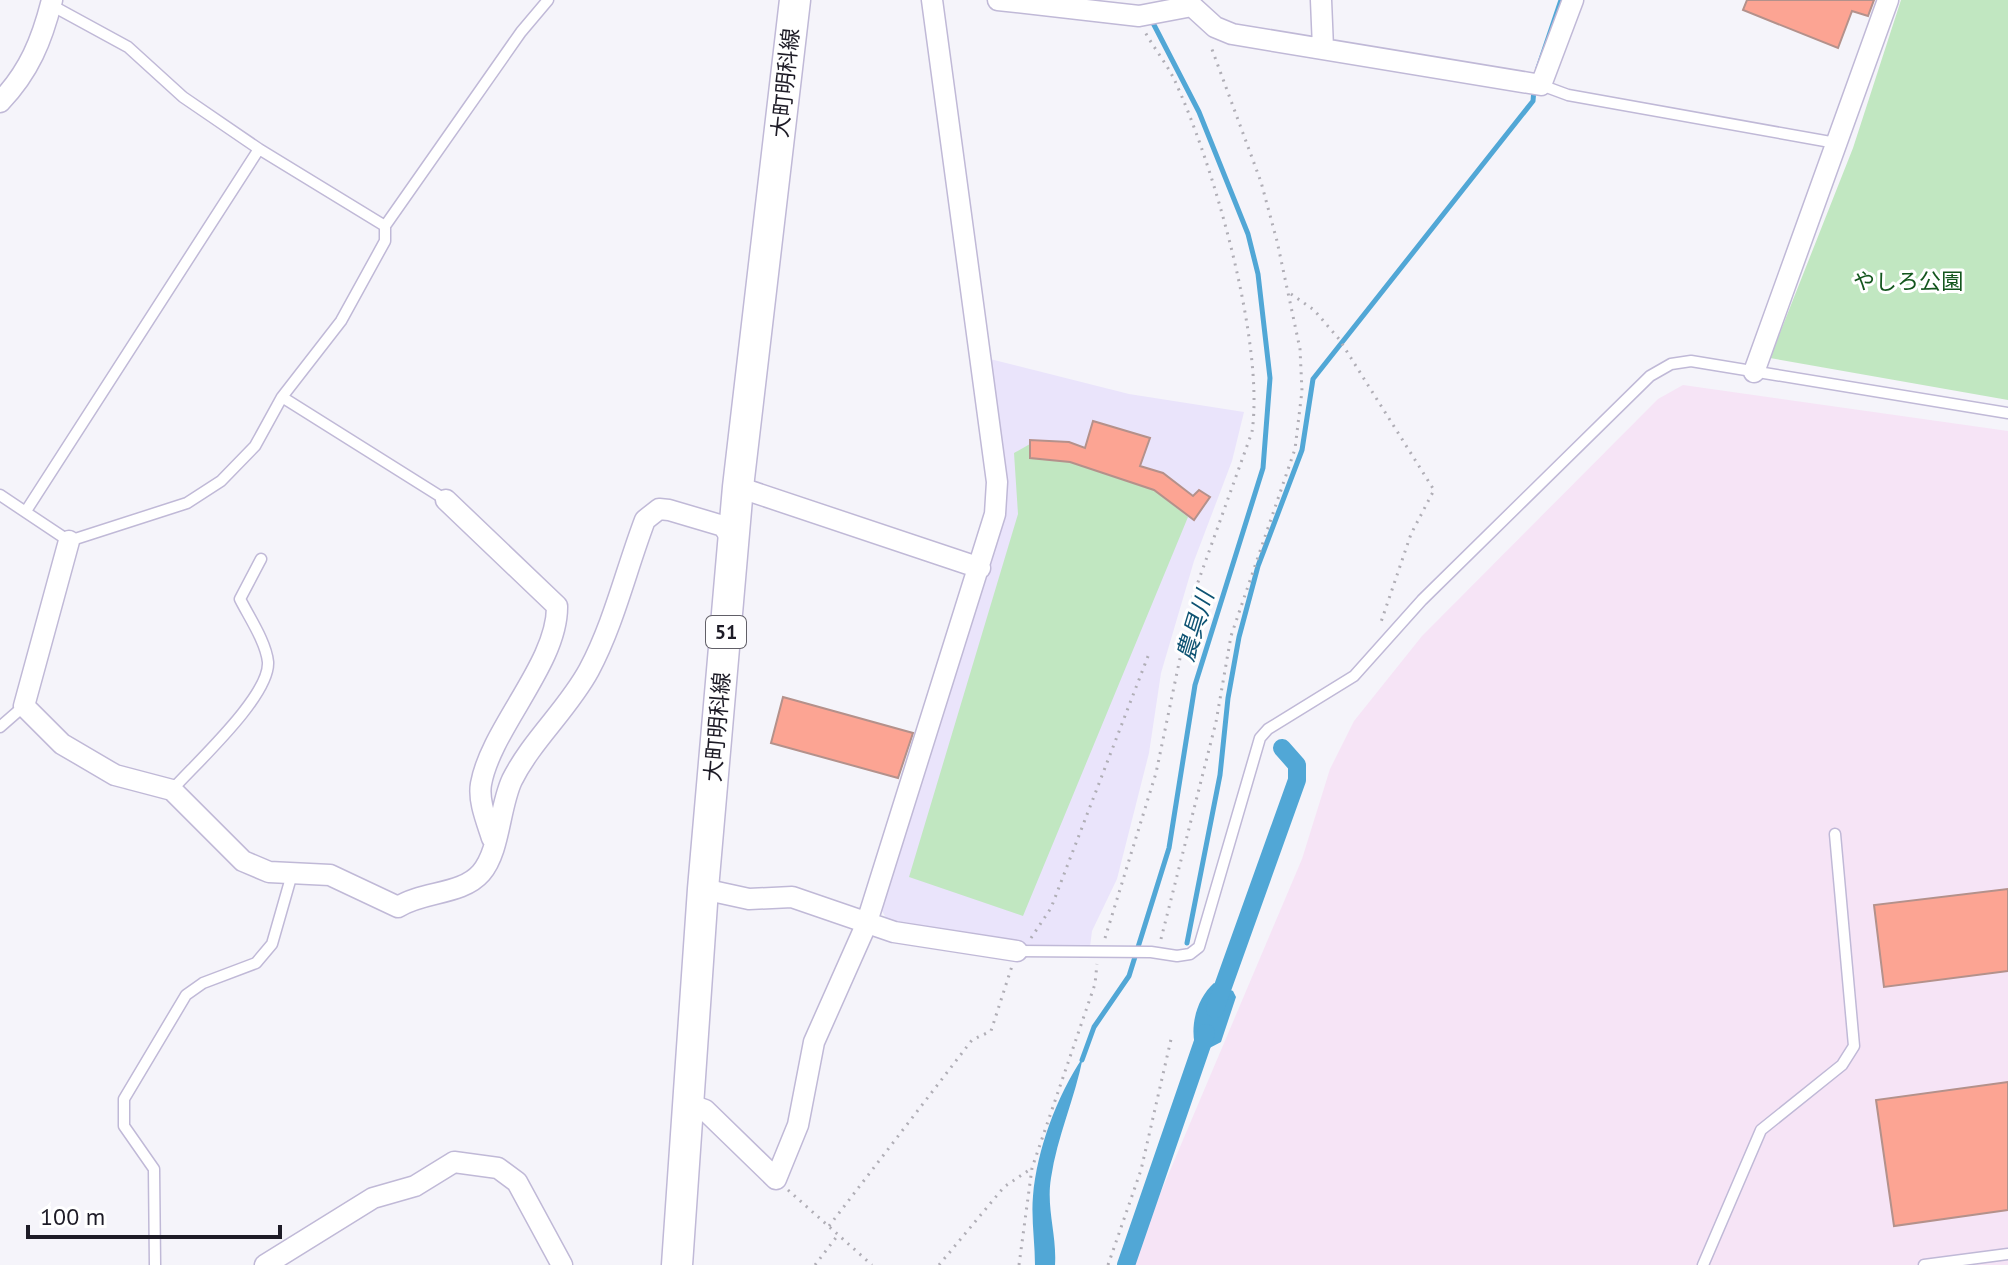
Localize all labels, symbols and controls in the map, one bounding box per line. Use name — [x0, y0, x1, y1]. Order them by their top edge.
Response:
street label: 大町明科線 — [765, 27, 805, 139]
park label: やしろ公園 — [1853, 267, 1963, 295]
water label: 農具川 — [1170, 584, 1221, 665]
road number: 51 — [706, 616, 746, 648]
street label: 大町明科線 — [698, 671, 736, 783]
scale bar — [28, 1189, 280, 1239]
text: 100 m — [40, 1201, 105, 1232]

